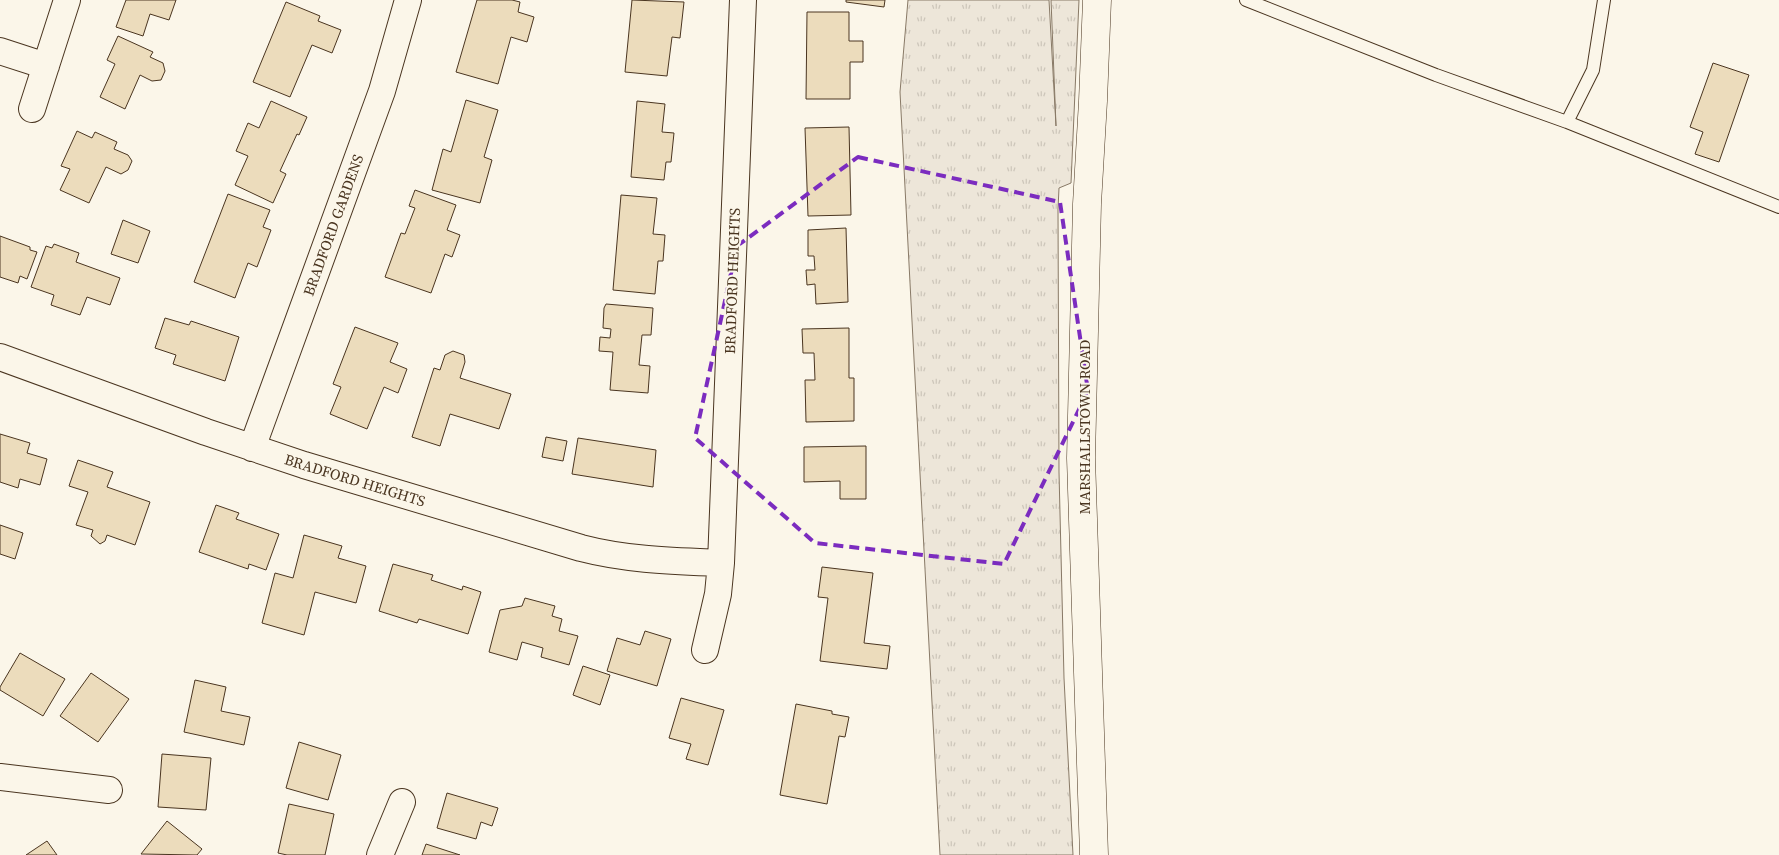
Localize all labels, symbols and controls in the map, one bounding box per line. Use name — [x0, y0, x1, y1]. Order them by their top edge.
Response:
street label: BRADFORD GARDENS — [298, 151, 368, 299]
street label: BRADFORD HEIGHTS — [719, 207, 745, 355]
street label: MARSHALLSTOWN ROAD — [1074, 340, 1095, 514]
street label: BRADFORD HEIGHTS — [282, 449, 428, 512]

